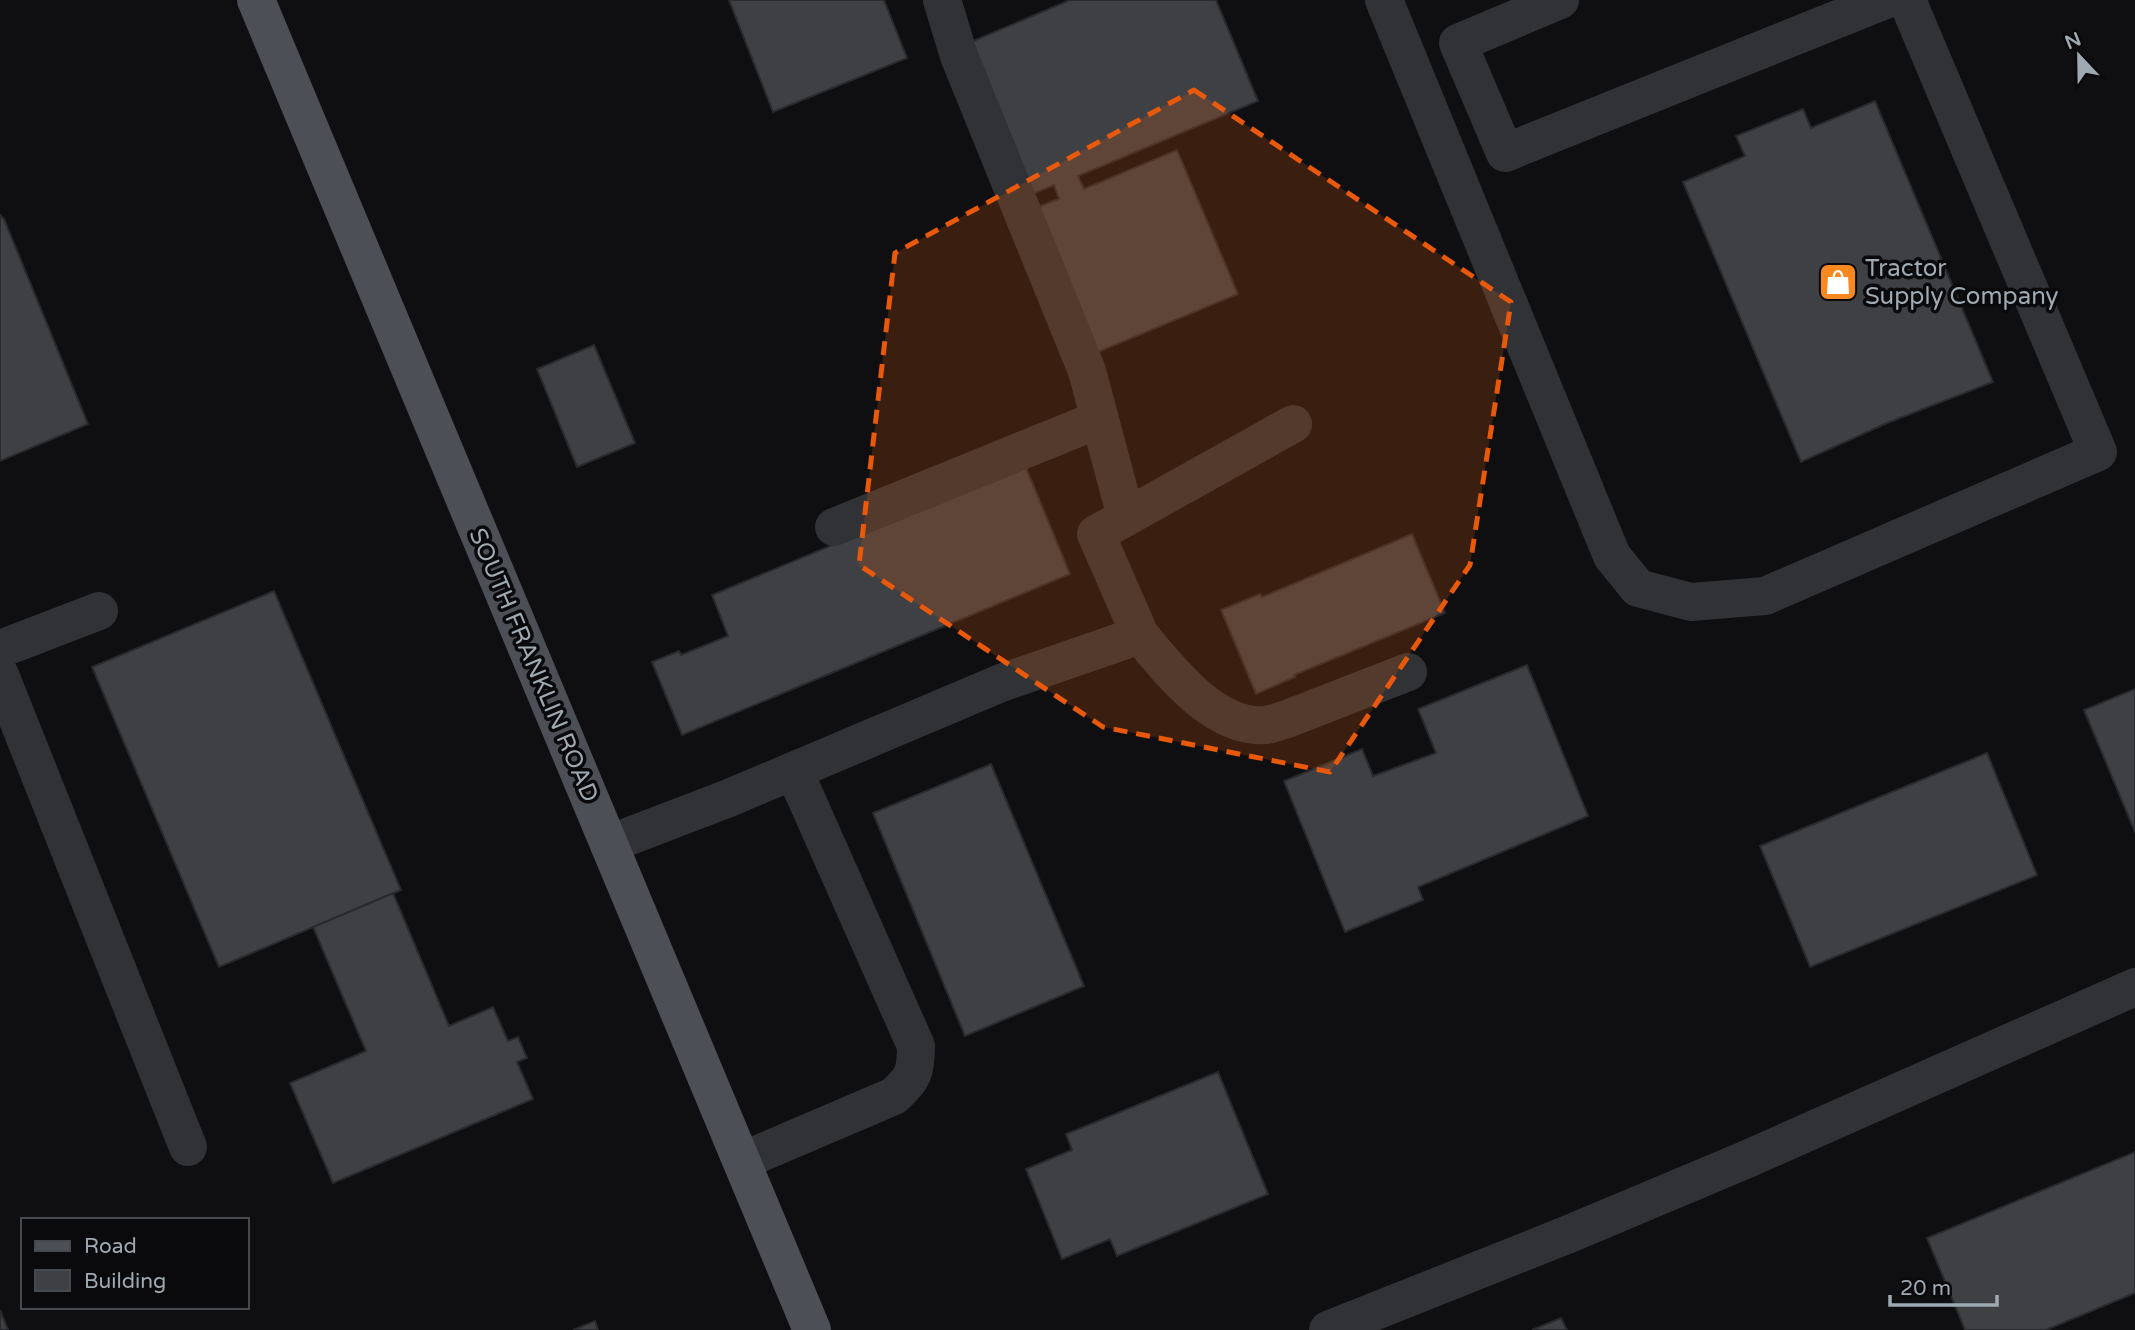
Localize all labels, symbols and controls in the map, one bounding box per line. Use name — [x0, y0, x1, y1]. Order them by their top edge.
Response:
north arrow — [2044, 21, 2114, 91]
text: N — [2062, 28, 2084, 54]
place label: Tractor Supply Company — [1865, 254, 2059, 311]
shop icon: Tractor Supply Company — [1817, 261, 1859, 303]
street label: SOUTH FRANKLIN ROAD — [463, 524, 604, 806]
legend — [21, 1218, 248, 1309]
text: Road — [84, 1234, 137, 1259]
scale bar — [1890, 1264, 1997, 1308]
text: Building — [84, 1269, 166, 1294]
text: 20 m — [1900, 1276, 1951, 1301]

